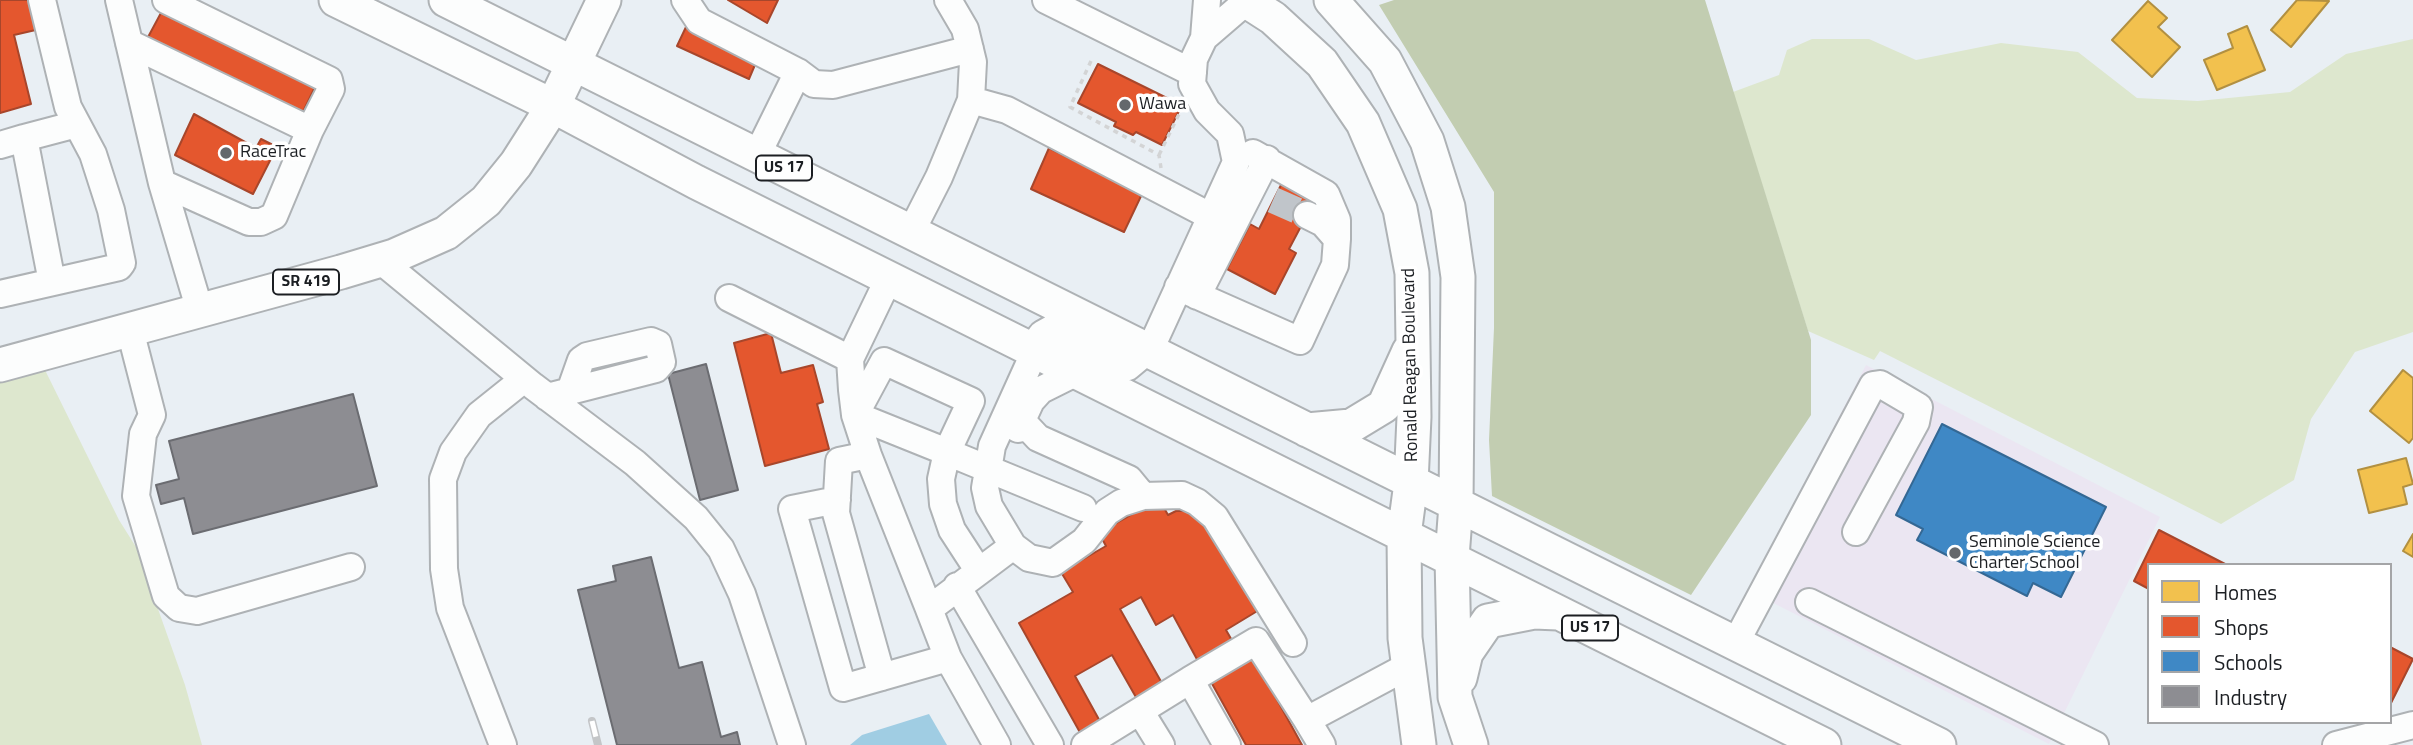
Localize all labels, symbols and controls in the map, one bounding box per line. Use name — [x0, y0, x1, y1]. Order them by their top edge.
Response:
place label: Wawa — [1139, 94, 1186, 116]
marker: Wawa — [1117, 97, 1133, 113]
place label: RaceTrac — [240, 142, 306, 164]
marker: RaceTrac — [218, 145, 234, 161]
road number: US 17 — [756, 156, 812, 180]
street label: Ronald Reagan Boulevard — [1399, 268, 1423, 462]
road number: SR 419 — [273, 270, 339, 294]
place label: Seminole Science Charter School — [1969, 532, 2100, 574]
marker: Seminole Science Charter School — [1947, 545, 1963, 561]
legend — [2147, 563, 2392, 724]
text: Homes — [2214, 576, 2277, 608]
text: Shops — [2214, 611, 2269, 643]
road number: US 17 — [1562, 615, 1618, 640]
text: Schools — [2214, 646, 2283, 678]
text: Industry — [2214, 681, 2287, 713]

